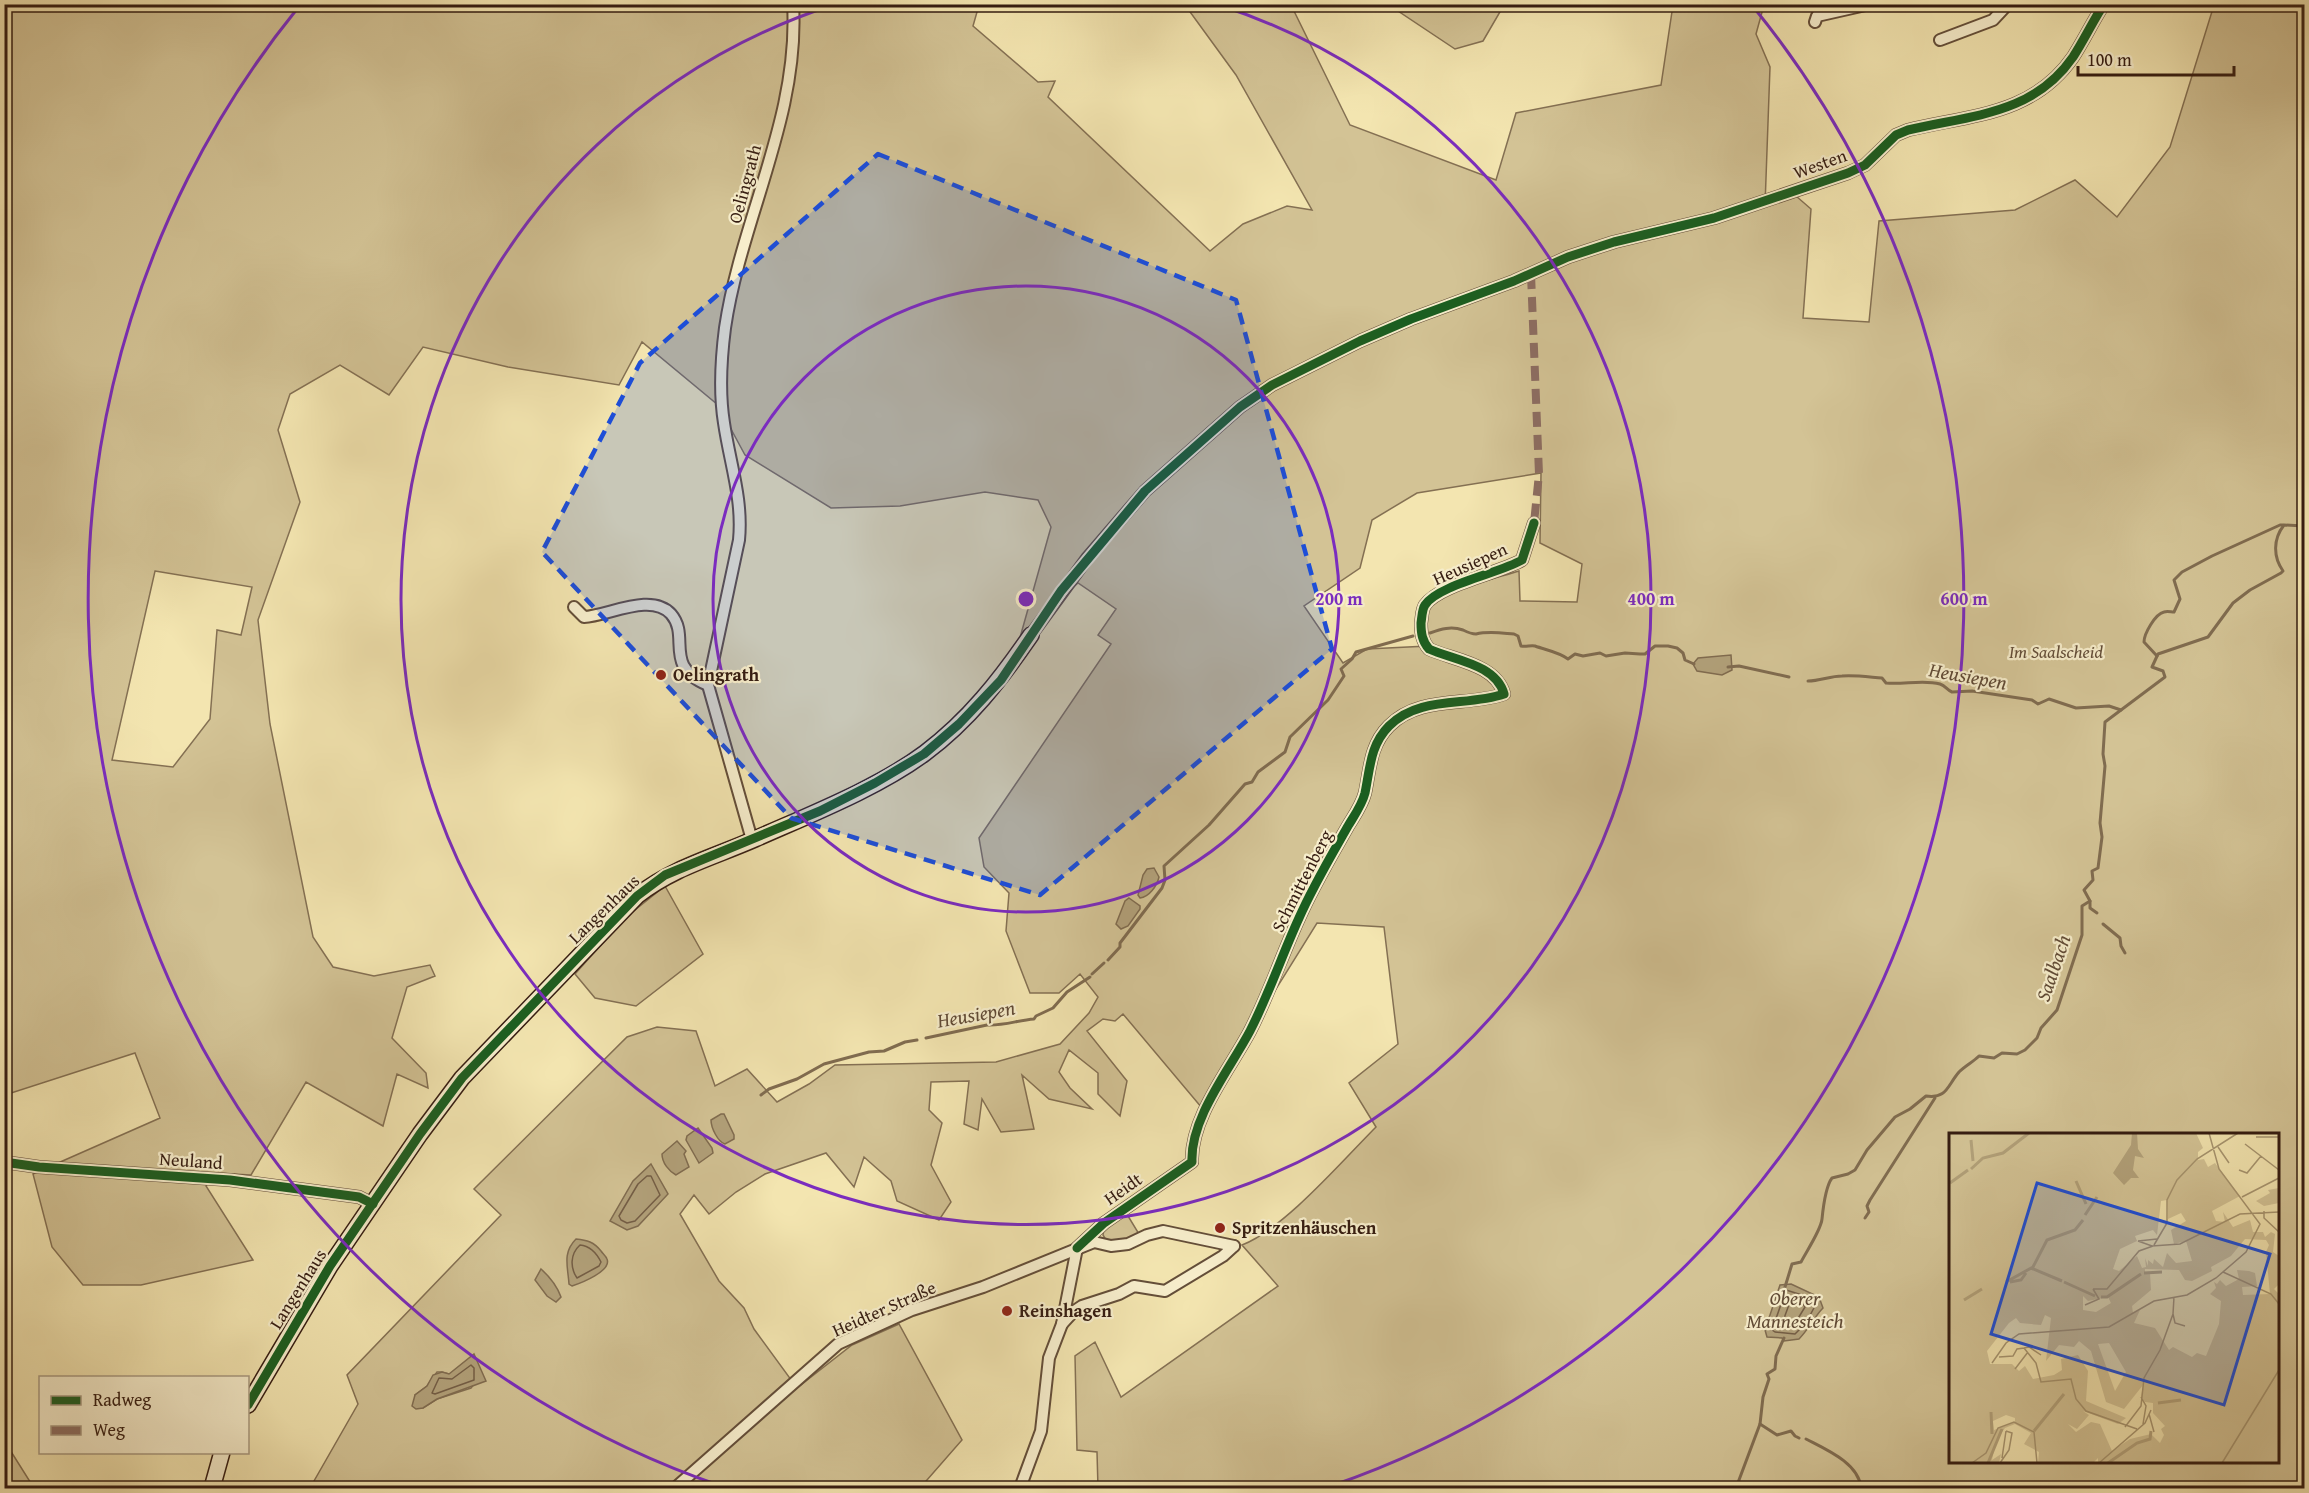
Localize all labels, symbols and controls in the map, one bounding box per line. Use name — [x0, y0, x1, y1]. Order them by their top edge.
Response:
scale bar — [2078, 39, 2234, 77]
text: 100 m — [2087, 46, 2132, 73]
street label: Oelingrath — [721, 141, 768, 226]
street label: Westen — [1789, 141, 1850, 186]
street label: Heusiepen — [1428, 535, 1511, 592]
text: 200 m — [1315, 585, 1363, 612]
text: 400 m — [1627, 585, 1675, 612]
text: 600 m — [1940, 585, 1988, 612]
centre of rings — [1016, 589, 1036, 609]
park label: Im Saalscheid — [2009, 638, 2103, 665]
water label: Heusiepen — [1926, 654, 2009, 697]
place label: Oelingrath — [673, 661, 760, 688]
marker: Oelingrath — [654, 668, 668, 682]
street label: Schmittenberg — [1264, 825, 1339, 937]
street label: Langenhaus — [562, 868, 646, 950]
water label: Saalbach — [2028, 931, 2077, 1005]
water label: Heusiepen — [934, 992, 1017, 1035]
inset map — [1949, 1133, 2279, 1463]
street label: Neuland — [159, 1145, 224, 1176]
street label: Heidt — [1098, 1165, 1148, 1212]
place label: Spritzenhäuschen — [1232, 1214, 1377, 1241]
marker: Spritzenhäuschen — [1213, 1221, 1227, 1235]
street label: Langenhaus — [262, 1243, 333, 1334]
street label: Heidter Straße — [828, 1274, 940, 1343]
water label: Oberer Mannesteich — [1746, 1283, 1844, 1335]
place label: Reinshagen — [1019, 1297, 1112, 1324]
marker: Reinshagen — [1000, 1304, 1014, 1318]
legend — [39, 1376, 249, 1454]
text: Radweg — [93, 1386, 151, 1413]
text: Weg — [93, 1416, 125, 1443]

